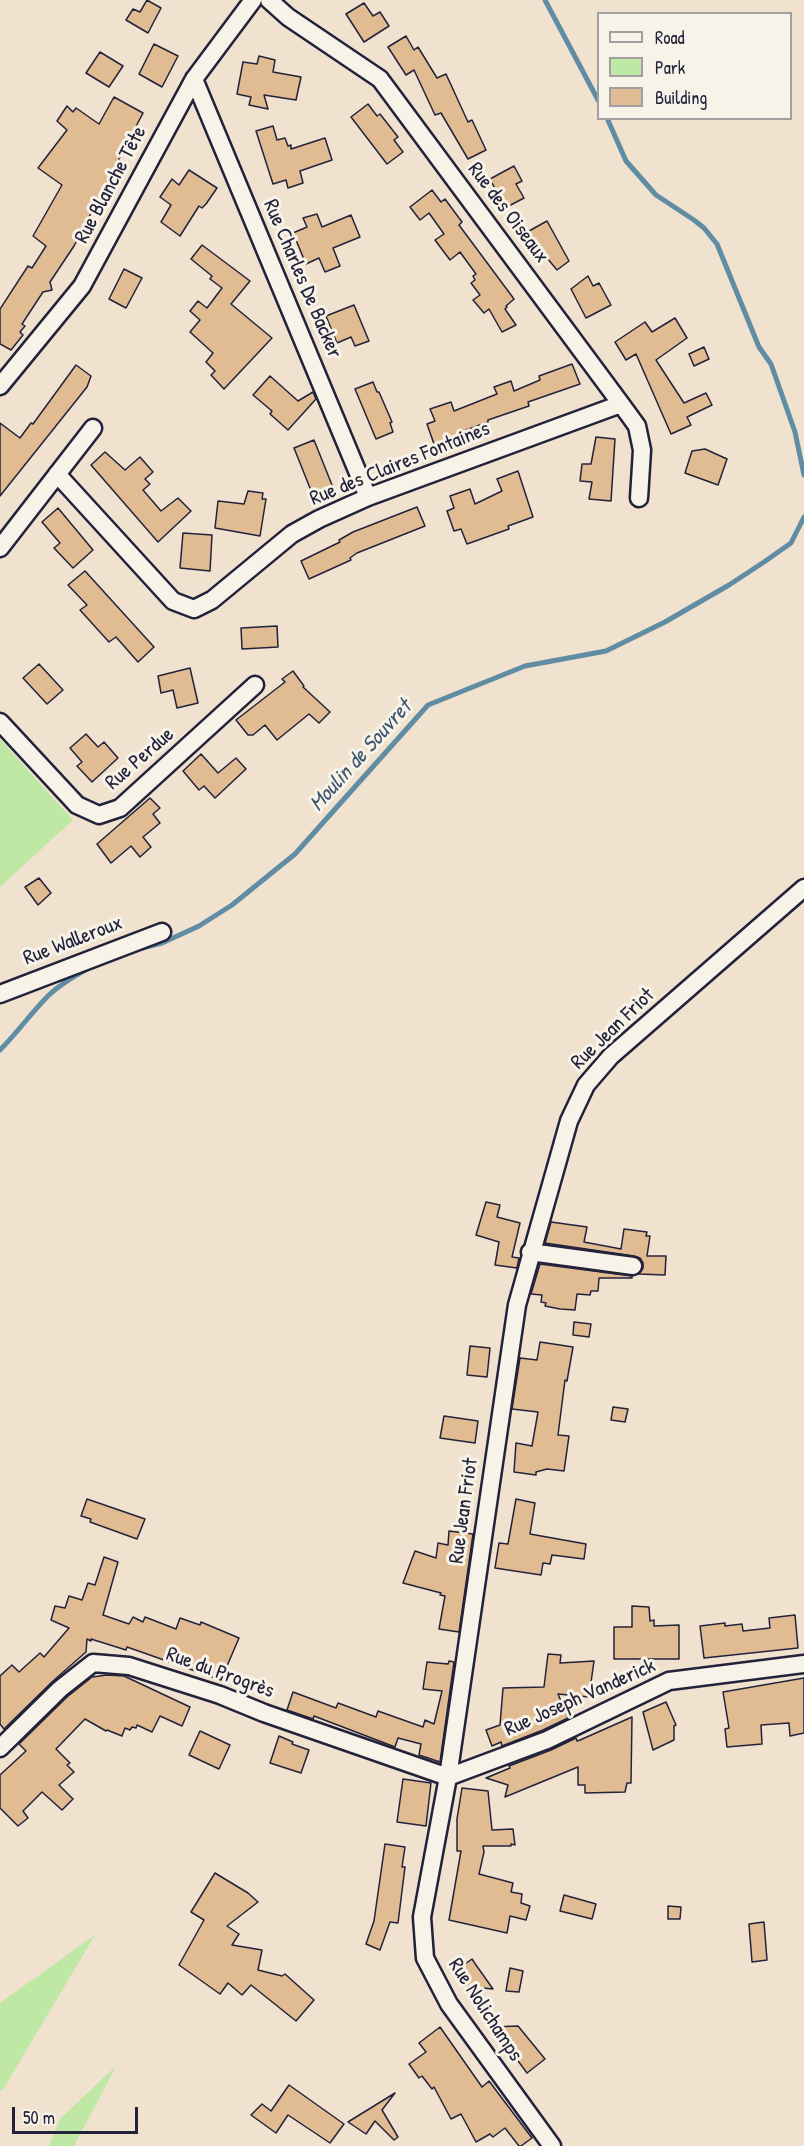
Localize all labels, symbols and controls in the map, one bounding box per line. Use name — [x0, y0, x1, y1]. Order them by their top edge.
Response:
legend — [597, 12, 792, 120]
text: Road — [655, 25, 685, 50]
text: Park — [655, 55, 685, 80]
text: Building — [655, 85, 707, 110]
street label: Rue Blanche Tête — [70, 122, 152, 248]
street label: Rue des Oiseaux — [462, 158, 554, 268]
street label: Rue Charles De Backer — [257, 196, 347, 362]
street label: Rue des Claires Fontaines — [306, 416, 494, 512]
water label: Moulin de Souvret — [304, 695, 418, 817]
street label: Rue Perdue — [101, 722, 179, 796]
street label: Rue Walleroux — [20, 911, 126, 971]
street label: Rue Jean Friot — [566, 983, 660, 1075]
street label: Rue Jean Friot — [444, 1457, 484, 1565]
street label: Rue du Progrès — [163, 1642, 277, 1704]
street label: Rue Joseph Vanderick — [501, 1654, 659, 1742]
street label: Rue Nolichamps — [442, 1954, 528, 2066]
scale bar — [15, 2095, 141, 2133]
text: 50 m — [23, 2105, 55, 2130]

